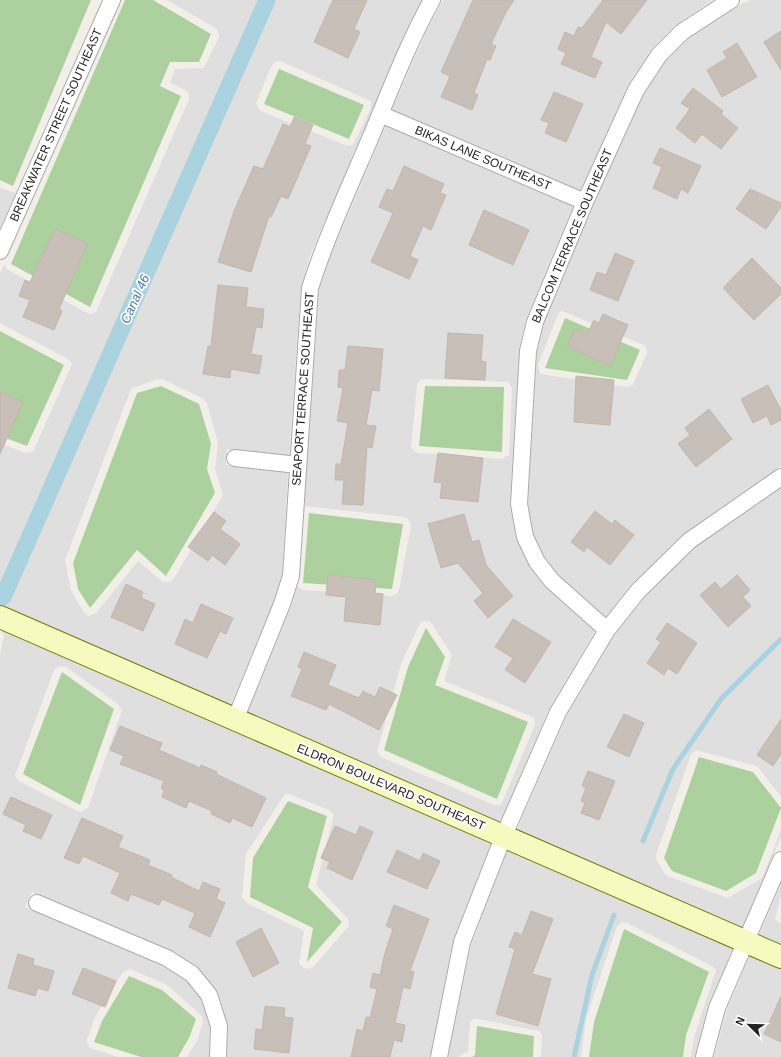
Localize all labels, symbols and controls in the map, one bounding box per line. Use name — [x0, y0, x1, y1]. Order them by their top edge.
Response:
street label: BREAKWATER STREET SOUTHEAST — [7, 26, 105, 224]
street label: BIKAS LANE SOUTHEAST — [413, 123, 554, 193]
street label: BALCOM TERRACE SOUTHEAST — [529, 146, 615, 325]
water label: Canal 46 — [118, 271, 153, 326]
street label: SEAPORT TERRACE SOUTHEAST — [289, 291, 317, 486]
street label: ELDRON BOULEVARD SOUTHEAST — [295, 741, 488, 833]
north arrow — [729, 1005, 769, 1045]
text: N — [733, 1015, 747, 1027]

